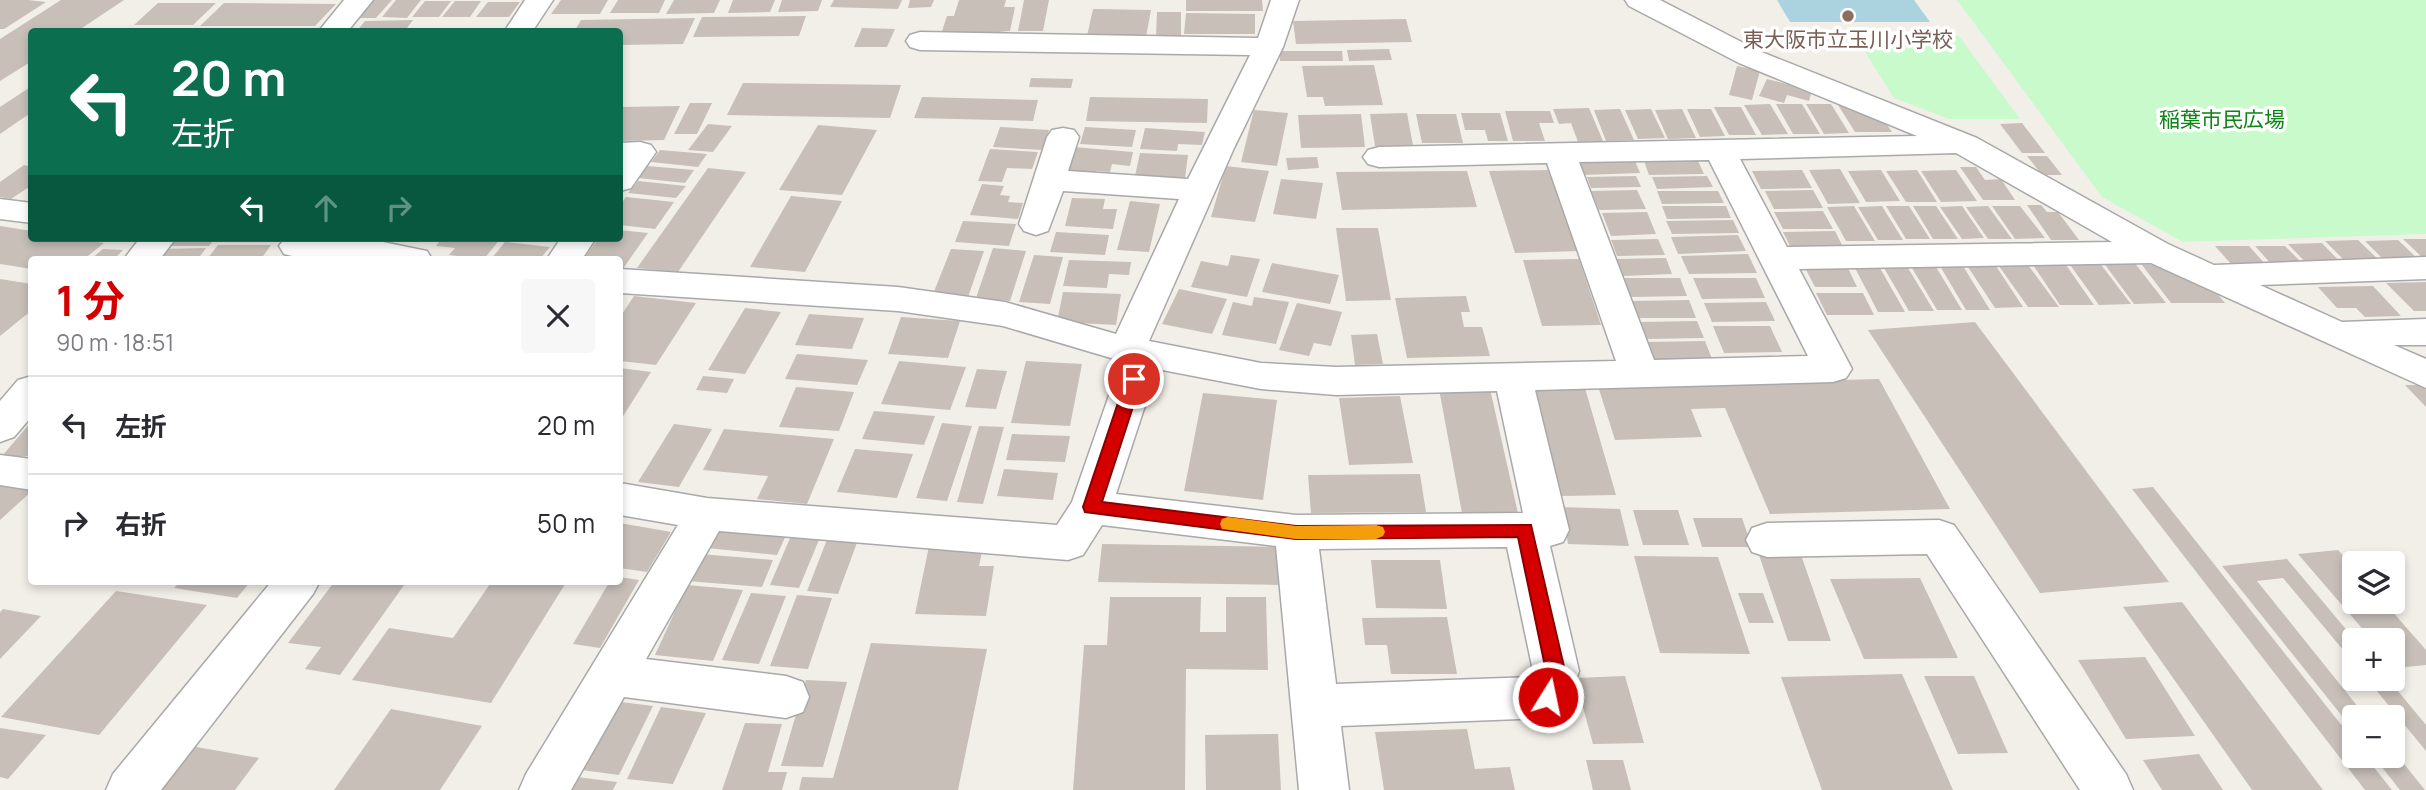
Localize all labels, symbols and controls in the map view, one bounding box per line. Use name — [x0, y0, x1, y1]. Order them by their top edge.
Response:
marker: 東大阪市立玉川小学校 — [1840, 8, 1856, 24]
place label: 東大阪市立玉川小学校 — [1743, 25, 1953, 53]
text: 20 m — [171, 44, 286, 111]
icon: left — [56, 56, 147, 147]
park label: 稲葉市民広場 — [2159, 105, 2285, 133]
text: 左折 — [171, 111, 235, 155]
icon: left — [234, 189, 272, 227]
icon: ahead — [307, 189, 345, 227]
icon: right — [380, 189, 418, 227]
text: 1 分 — [56, 271, 125, 329]
button: close — [521, 279, 595, 353]
text: 90 m · 18:51 — [56, 326, 174, 358]
pin — [1104, 349, 1164, 409]
icon: arrive — [1115, 360, 1153, 398]
icon: left — [56, 406, 94, 444]
text: 20 m — [537, 407, 595, 443]
text: 左折 — [115, 408, 167, 444]
icon: right — [56, 504, 94, 542]
text: 50 m — [537, 505, 595, 541]
text: 右折 — [115, 506, 167, 542]
map controls — [2342, 551, 2405, 768]
button: layers — [2342, 551, 2405, 614]
button: + — [2342, 628, 2405, 691]
position arrow — [1511, 660, 1585, 734]
button: − — [2342, 705, 2405, 768]

